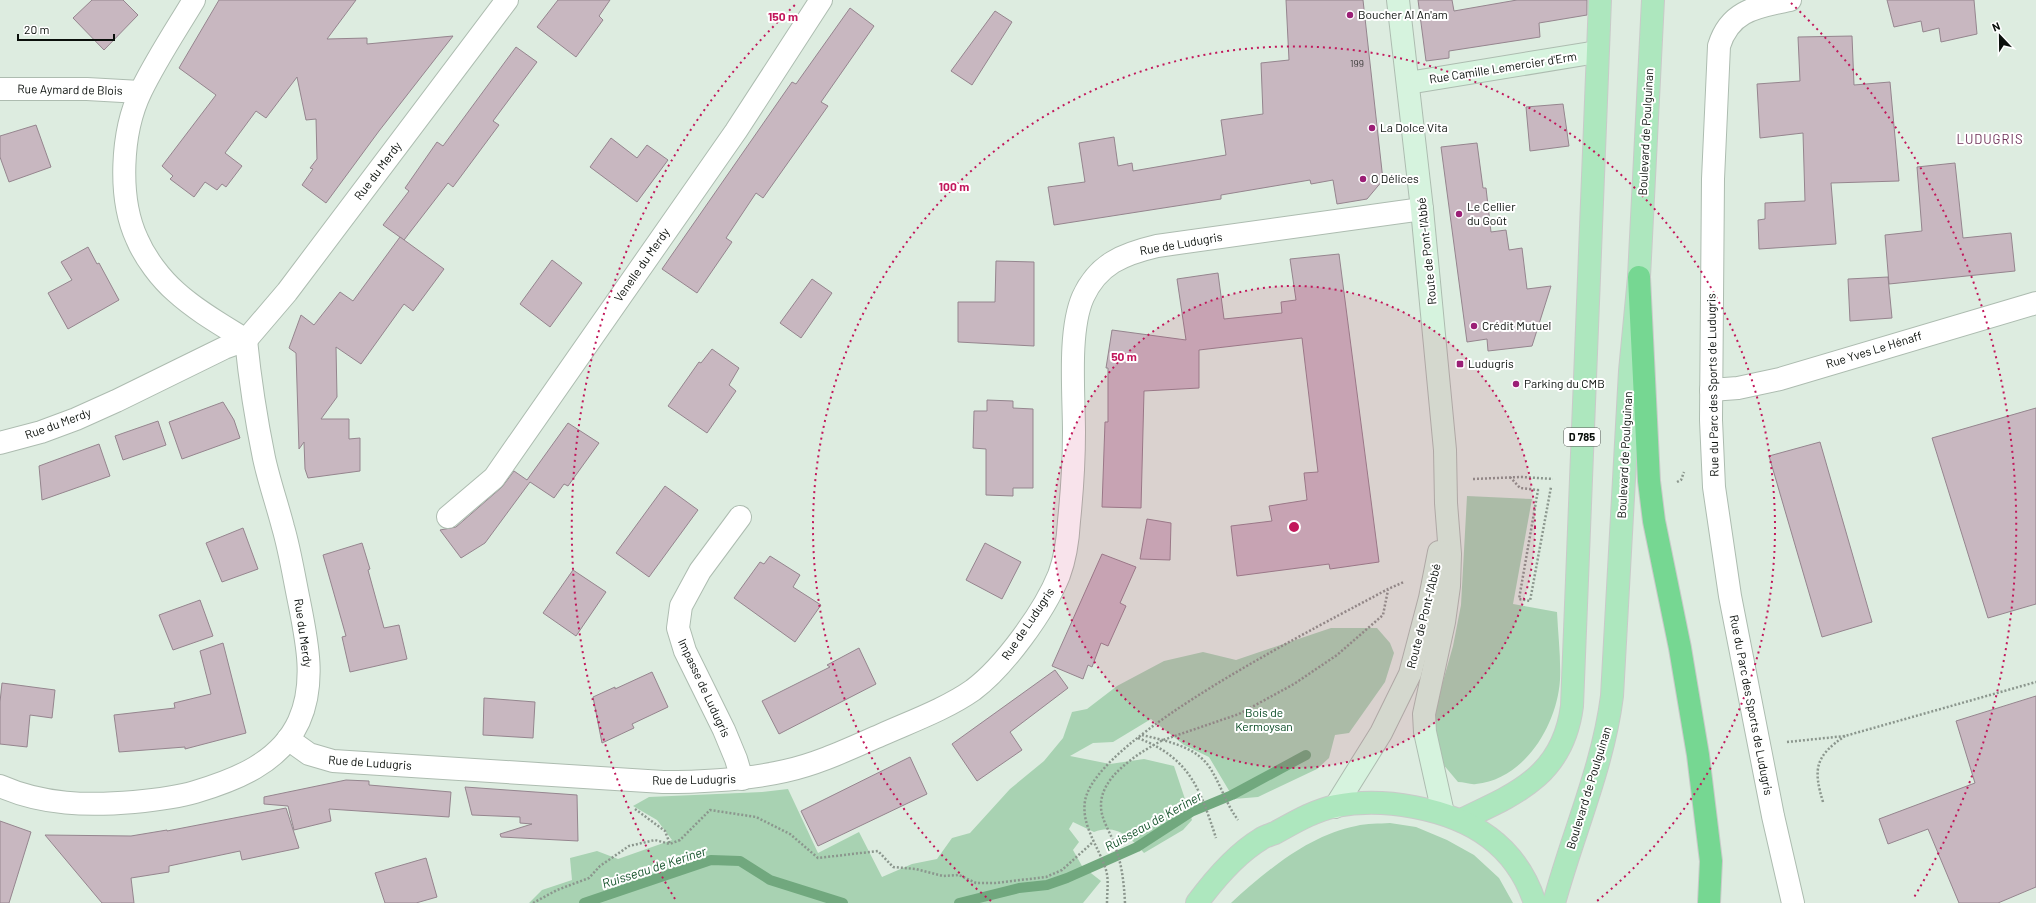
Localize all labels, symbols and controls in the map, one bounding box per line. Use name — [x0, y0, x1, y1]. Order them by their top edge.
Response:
place label: Boucher Al An'am — [1358, 7, 1448, 21]
text: 150 m — [768, 9, 798, 23]
marker: Boucher Al An'am — [1345, 10, 1355, 20]
scale bar — [18, 16, 114, 42]
north arrow — [1980, 16, 2020, 56]
text: N — [1990, 19, 2002, 34]
text: 20 m — [24, 22, 50, 36]
street label: Rue Camille Lemercier d'Erm — [1428, 48, 1578, 86]
house number: 199 — [1350, 57, 1364, 69]
street label: Boulevard de Poulguinan — [1635, 68, 1655, 196]
street label: Rue Aymard de Blois — [17, 81, 123, 97]
place label: La Dolce Vita — [1380, 120, 1448, 134]
marker: La Dolce Vita — [1367, 123, 1377, 133]
district label: LUDUGRIS — [1957, 131, 2023, 147]
street label: Rue du Merdy — [351, 138, 404, 202]
place label: O Délices — [1371, 171, 1419, 185]
marker: O Délices — [1358, 174, 1368, 184]
text: 100 m — [939, 179, 969, 193]
street label: Route de Pont-l'Abbé — [1413, 197, 1439, 305]
place label: Le Cellier du Goût — [1467, 199, 1516, 227]
marker: Le Cellier du Goût — [1454, 209, 1464, 219]
street label: Venelle du Merdy — [611, 225, 672, 304]
street label: Rue de Ludugris — [1138, 229, 1224, 257]
street label: Rue du Parc des Sports de Ludugris — [1703, 293, 1721, 477]
place label: Crédit Mutuel — [1482, 318, 1551, 332]
marker: Crédit Mutuel — [1469, 321, 1479, 331]
street label: Rue Yves Le Hénaff — [1824, 328, 1924, 370]
text: 50 m — [1111, 349, 1137, 363]
place label: Ludugris — [1468, 356, 1514, 370]
marker: Ludugris — [1455, 359, 1465, 369]
place label: Parking du CMB — [1524, 376, 1605, 390]
marker: Parking du CMB — [1511, 379, 1521, 389]
street label: Boulevard de Poulguinan — [1614, 391, 1634, 519]
street label: Rue du Merdy — [23, 404, 93, 441]
road number: D 785 — [1564, 428, 1600, 446]
centre of rings — [1287, 520, 1301, 534]
street label: Route de Pont-l'Abbé — [1403, 562, 1443, 670]
street label: Rue de Ludugris — [998, 585, 1057, 662]
street label: Rue du Merdy — [292, 598, 316, 669]
street label: Rue du Parc des Sports de Ludugris — [1728, 613, 1776, 796]
street label: Impasse de Ludugris — [676, 636, 734, 739]
park label: Bois de Kermoysan — [1235, 705, 1293, 733]
street label: Boulevard de Poulguinan — [1563, 725, 1613, 851]
street label: Rue de Ludugris — [328, 752, 413, 772]
street label: Rue de Ludugris — [652, 771, 736, 787]
water label: Ruisseau de Keriner — [1102, 787, 1205, 854]
water label: Ruisseau de Keriner — [600, 842, 709, 891]

